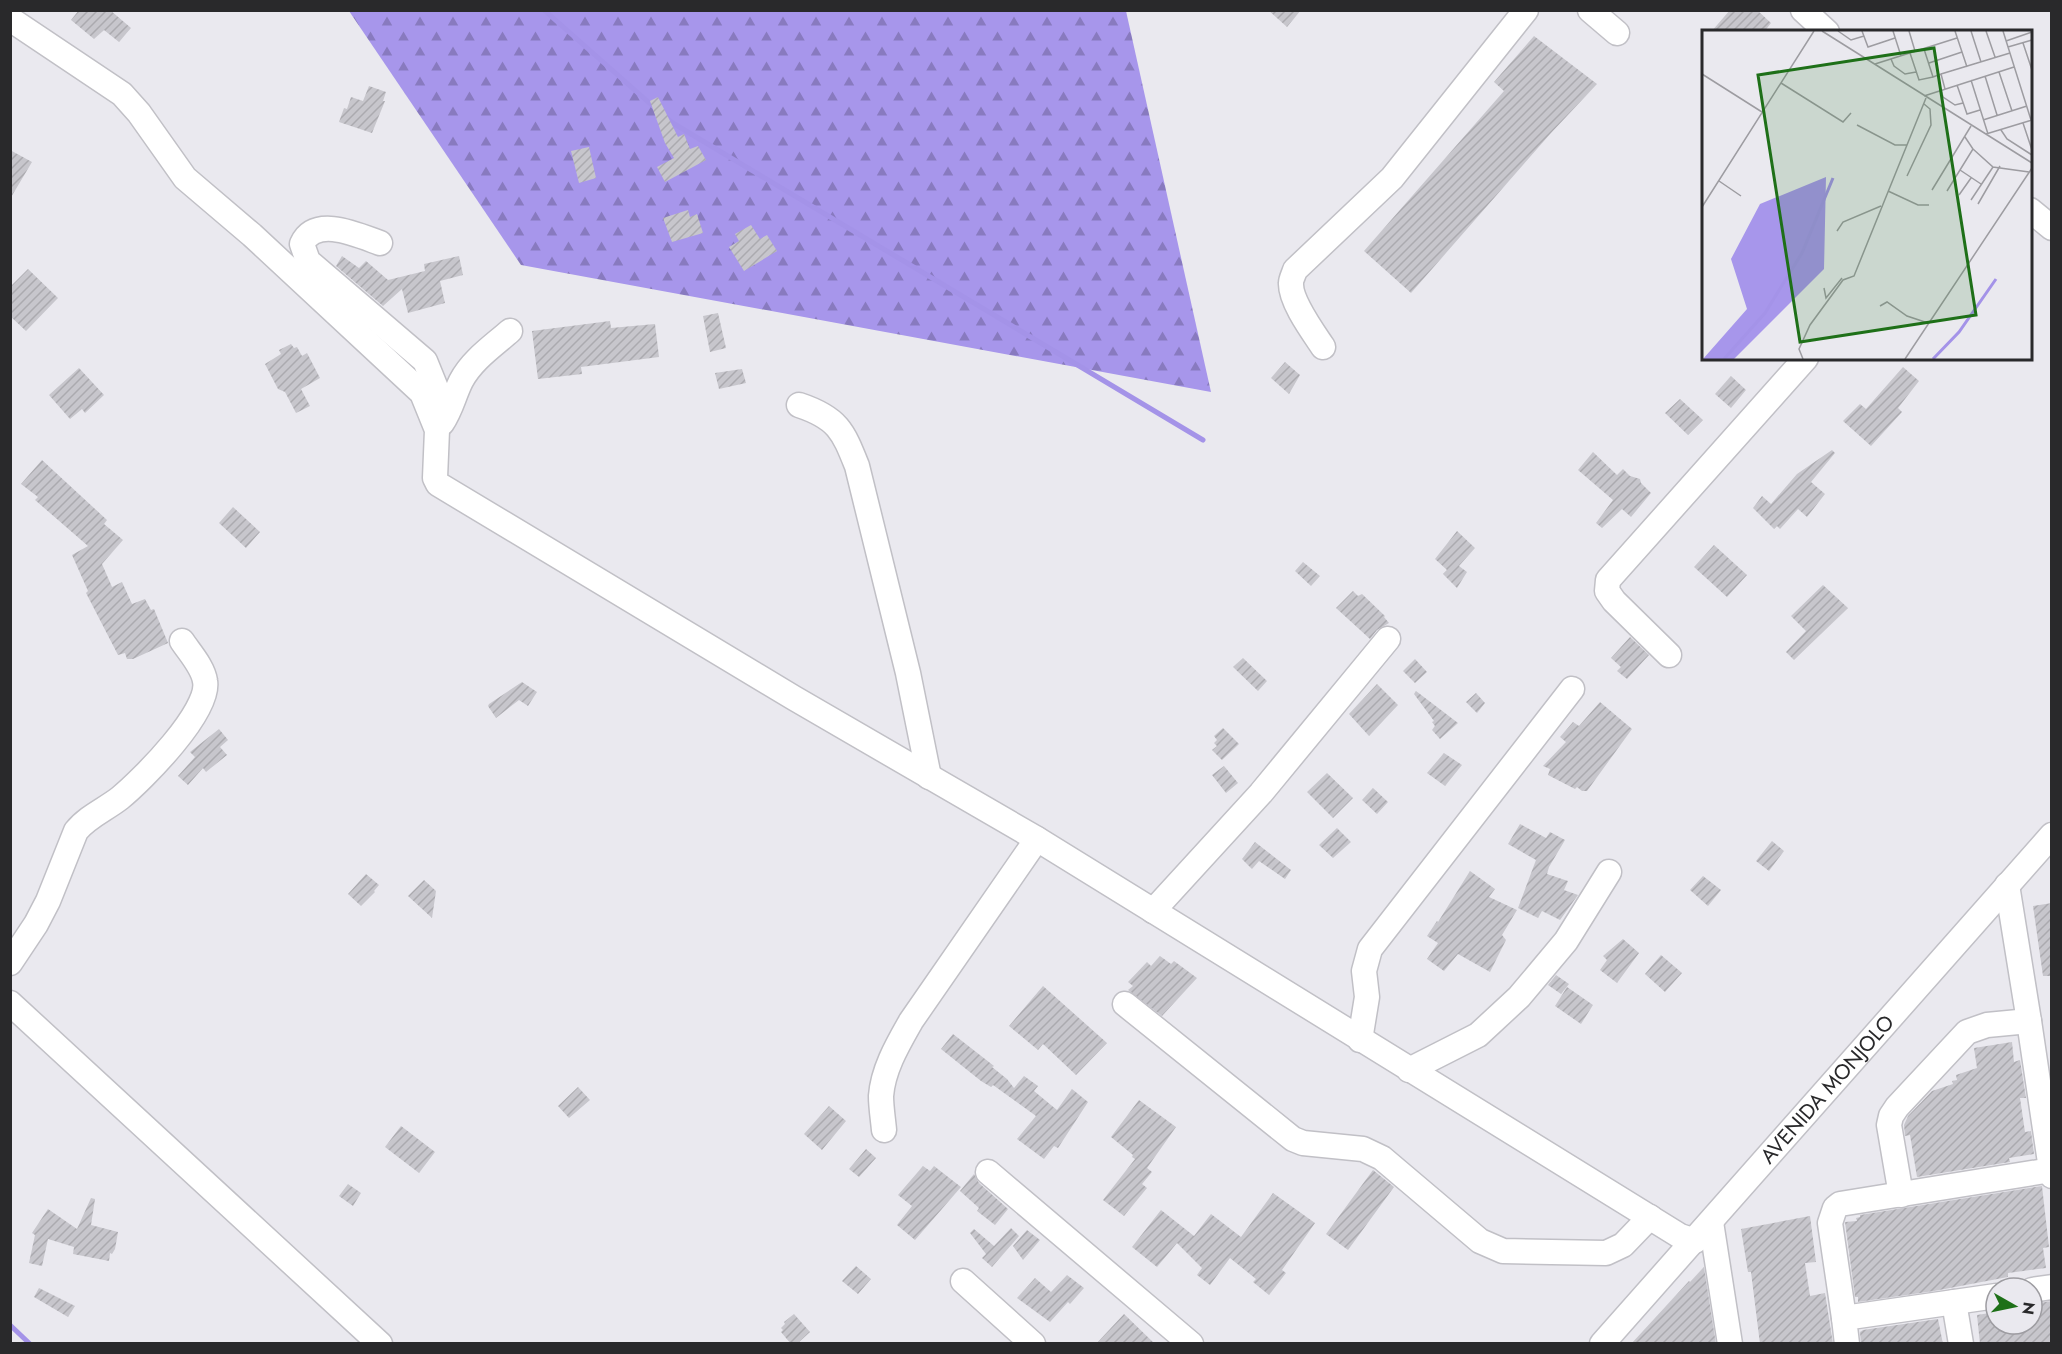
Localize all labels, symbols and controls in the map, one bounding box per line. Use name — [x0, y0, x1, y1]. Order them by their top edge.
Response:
inset map — [1702, 30, 2032, 360]
street label: AVENIDA MONJOLO — [1753, 1008, 1901, 1170]
north arrow — [1984, 1276, 2044, 1336]
text: N — [2016, 1300, 2041, 1316]

